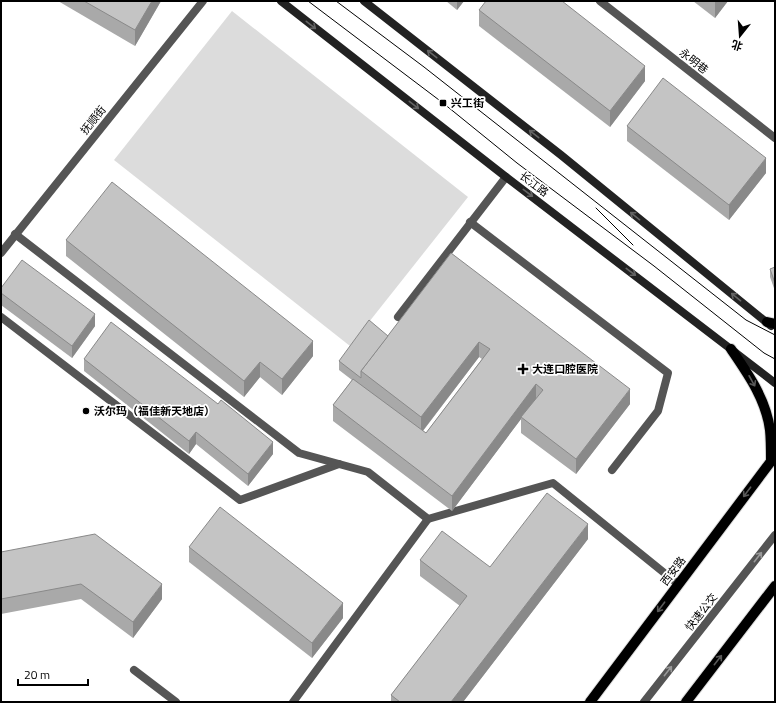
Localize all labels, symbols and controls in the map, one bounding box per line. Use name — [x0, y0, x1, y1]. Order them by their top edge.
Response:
north arrow — [720, 16, 760, 56]
one-way arrow — [306, 21, 317, 29]
text: 北 — [729, 36, 745, 55]
street label: 永明巷 — [676, 45, 712, 77]
one-way arrow — [426, 50, 437, 58]
place label: 兴工街 — [451, 95, 484, 111]
marker: 兴工街 — [438, 98, 448, 108]
one-way arrow — [408, 100, 419, 109]
street label: 抚顺街 — [76, 102, 110, 138]
one-way arrow — [528, 130, 539, 139]
street label: 长江路 — [516, 168, 552, 200]
one-way arrow — [522, 189, 533, 197]
one-way arrow — [630, 211, 641, 220]
one-way arrow — [625, 268, 636, 276]
one-way arrow — [731, 293, 742, 302]
place label: 大连口腔医院 — [532, 361, 598, 377]
marker: 大连口腔医院 — [517, 363, 529, 375]
one-way arrow — [749, 375, 757, 387]
place label: 沃尔玛（福佳新天地店） — [94, 403, 215, 419]
marker: 沃尔玛（福佳新天地店） — [81, 406, 91, 416]
one-way arrow — [743, 487, 752, 498]
one-way arrow — [753, 552, 762, 563]
street label: 西安路 — [657, 553, 689, 589]
street label: 快速公交 — [681, 590, 721, 634]
one-way arrow — [656, 602, 665, 613]
one-way arrow — [714, 655, 723, 666]
scale bar — [18, 661, 88, 687]
text: 20 m — [24, 665, 50, 684]
one-way arrow — [664, 666, 673, 677]

